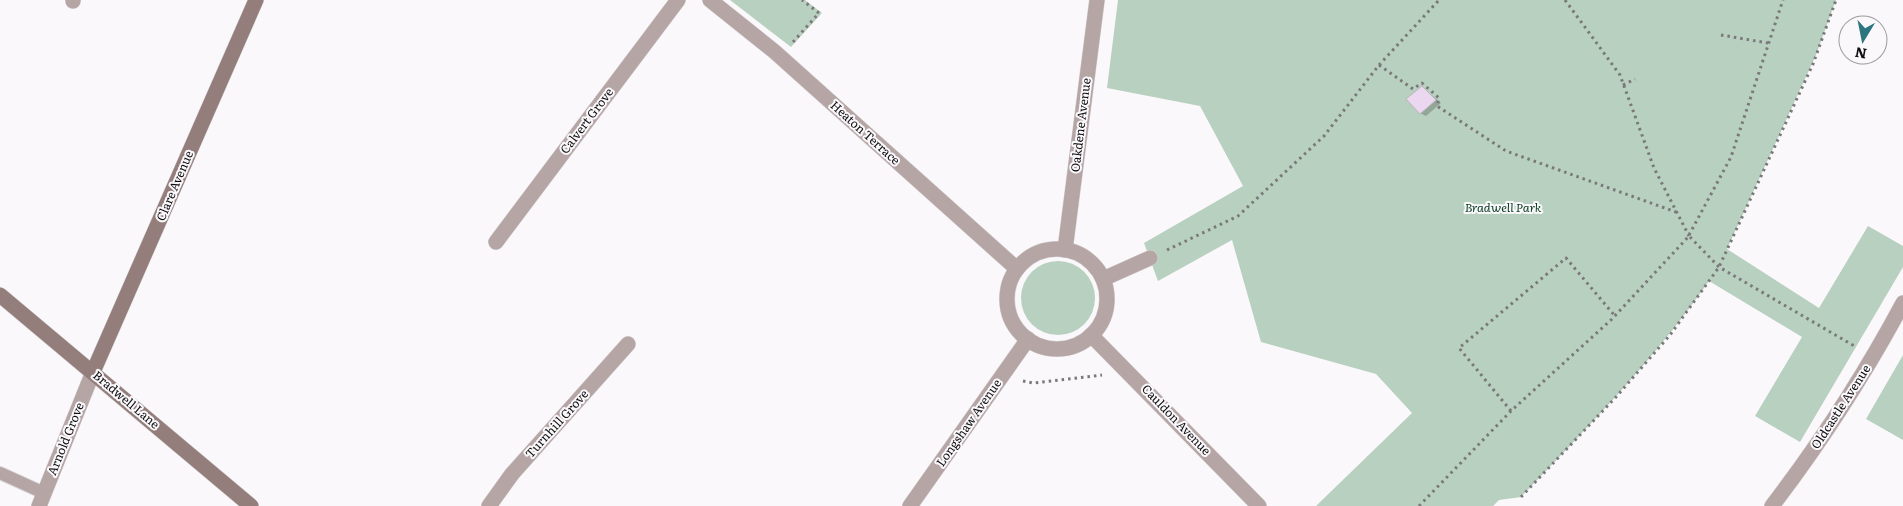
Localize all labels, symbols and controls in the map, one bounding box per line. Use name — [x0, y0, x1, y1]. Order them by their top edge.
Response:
north arrow — [1838, 15, 1888, 65]
text: N — [1853, 43, 1868, 65]
street label: Oakdene Avenue — [1065, 77, 1095, 173]
street label: Calvert Grove — [555, 84, 617, 157]
street label: Heaton Terrace — [827, 96, 905, 169]
street label: Clare Avenue — [151, 148, 197, 224]
park label: Bradwell Park — [1465, 198, 1542, 216]
street label: Oldcastle Avenue — [1806, 361, 1874, 452]
street label: Bradwell Lane — [89, 366, 164, 432]
street label: Longshaw Avenue — [931, 375, 1005, 470]
street label: Cauldon Avenue — [1138, 380, 1215, 459]
street label: Turnhill Grove — [521, 385, 592, 462]
street label: Arnold Grove — [42, 400, 88, 478]

